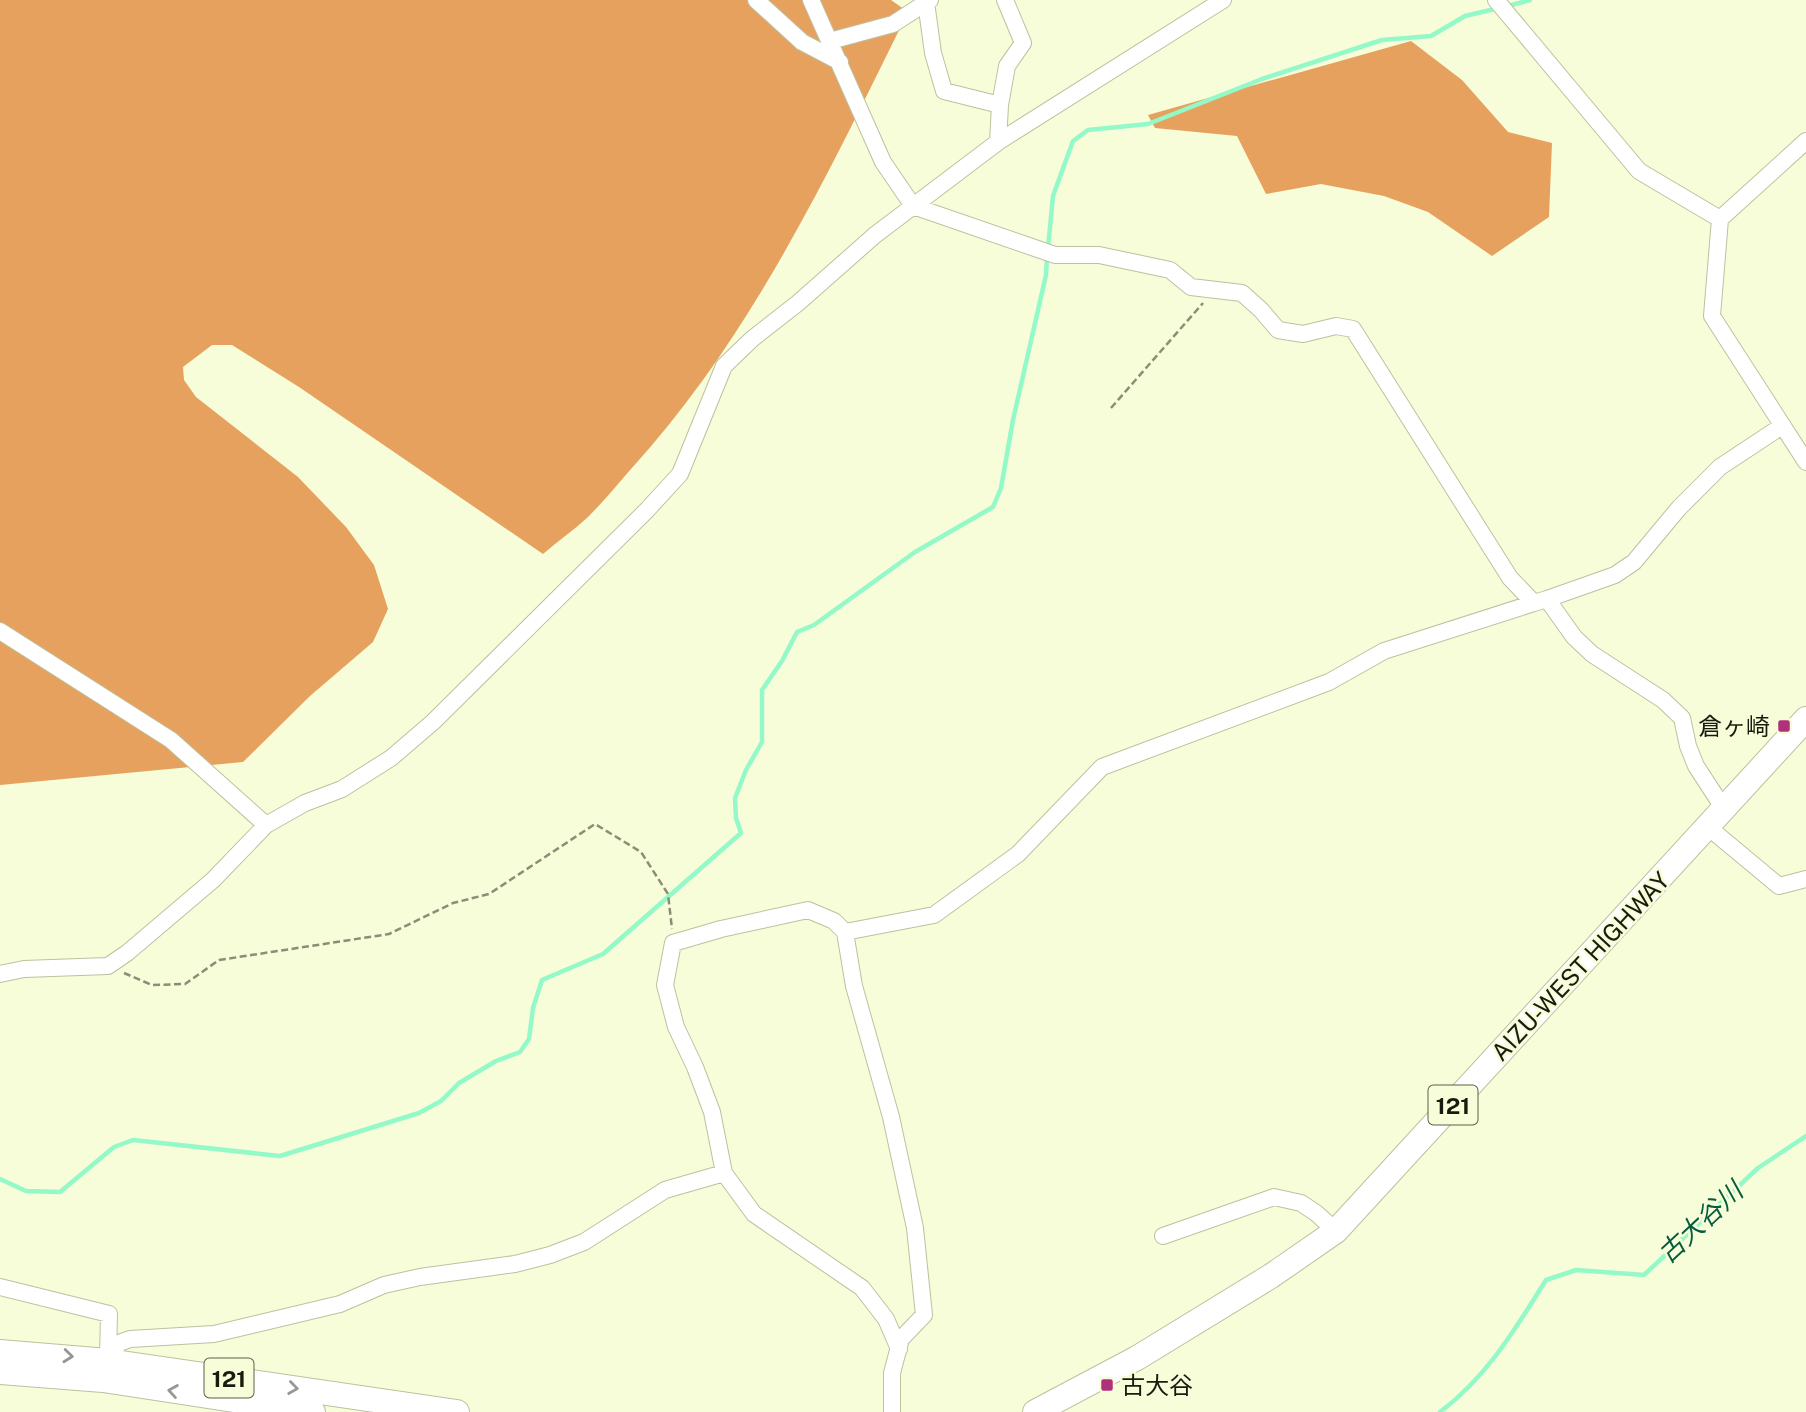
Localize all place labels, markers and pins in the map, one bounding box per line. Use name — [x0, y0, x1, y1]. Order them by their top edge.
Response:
place label: 倉ヶ崎 — [1698, 712, 1770, 740]
marker: 倉ヶ崎 — [1776, 718, 1792, 734]
place label: 古大谷 — [1121, 1371, 1193, 1399]
marker: 古大谷 — [1099, 1377, 1115, 1393]

